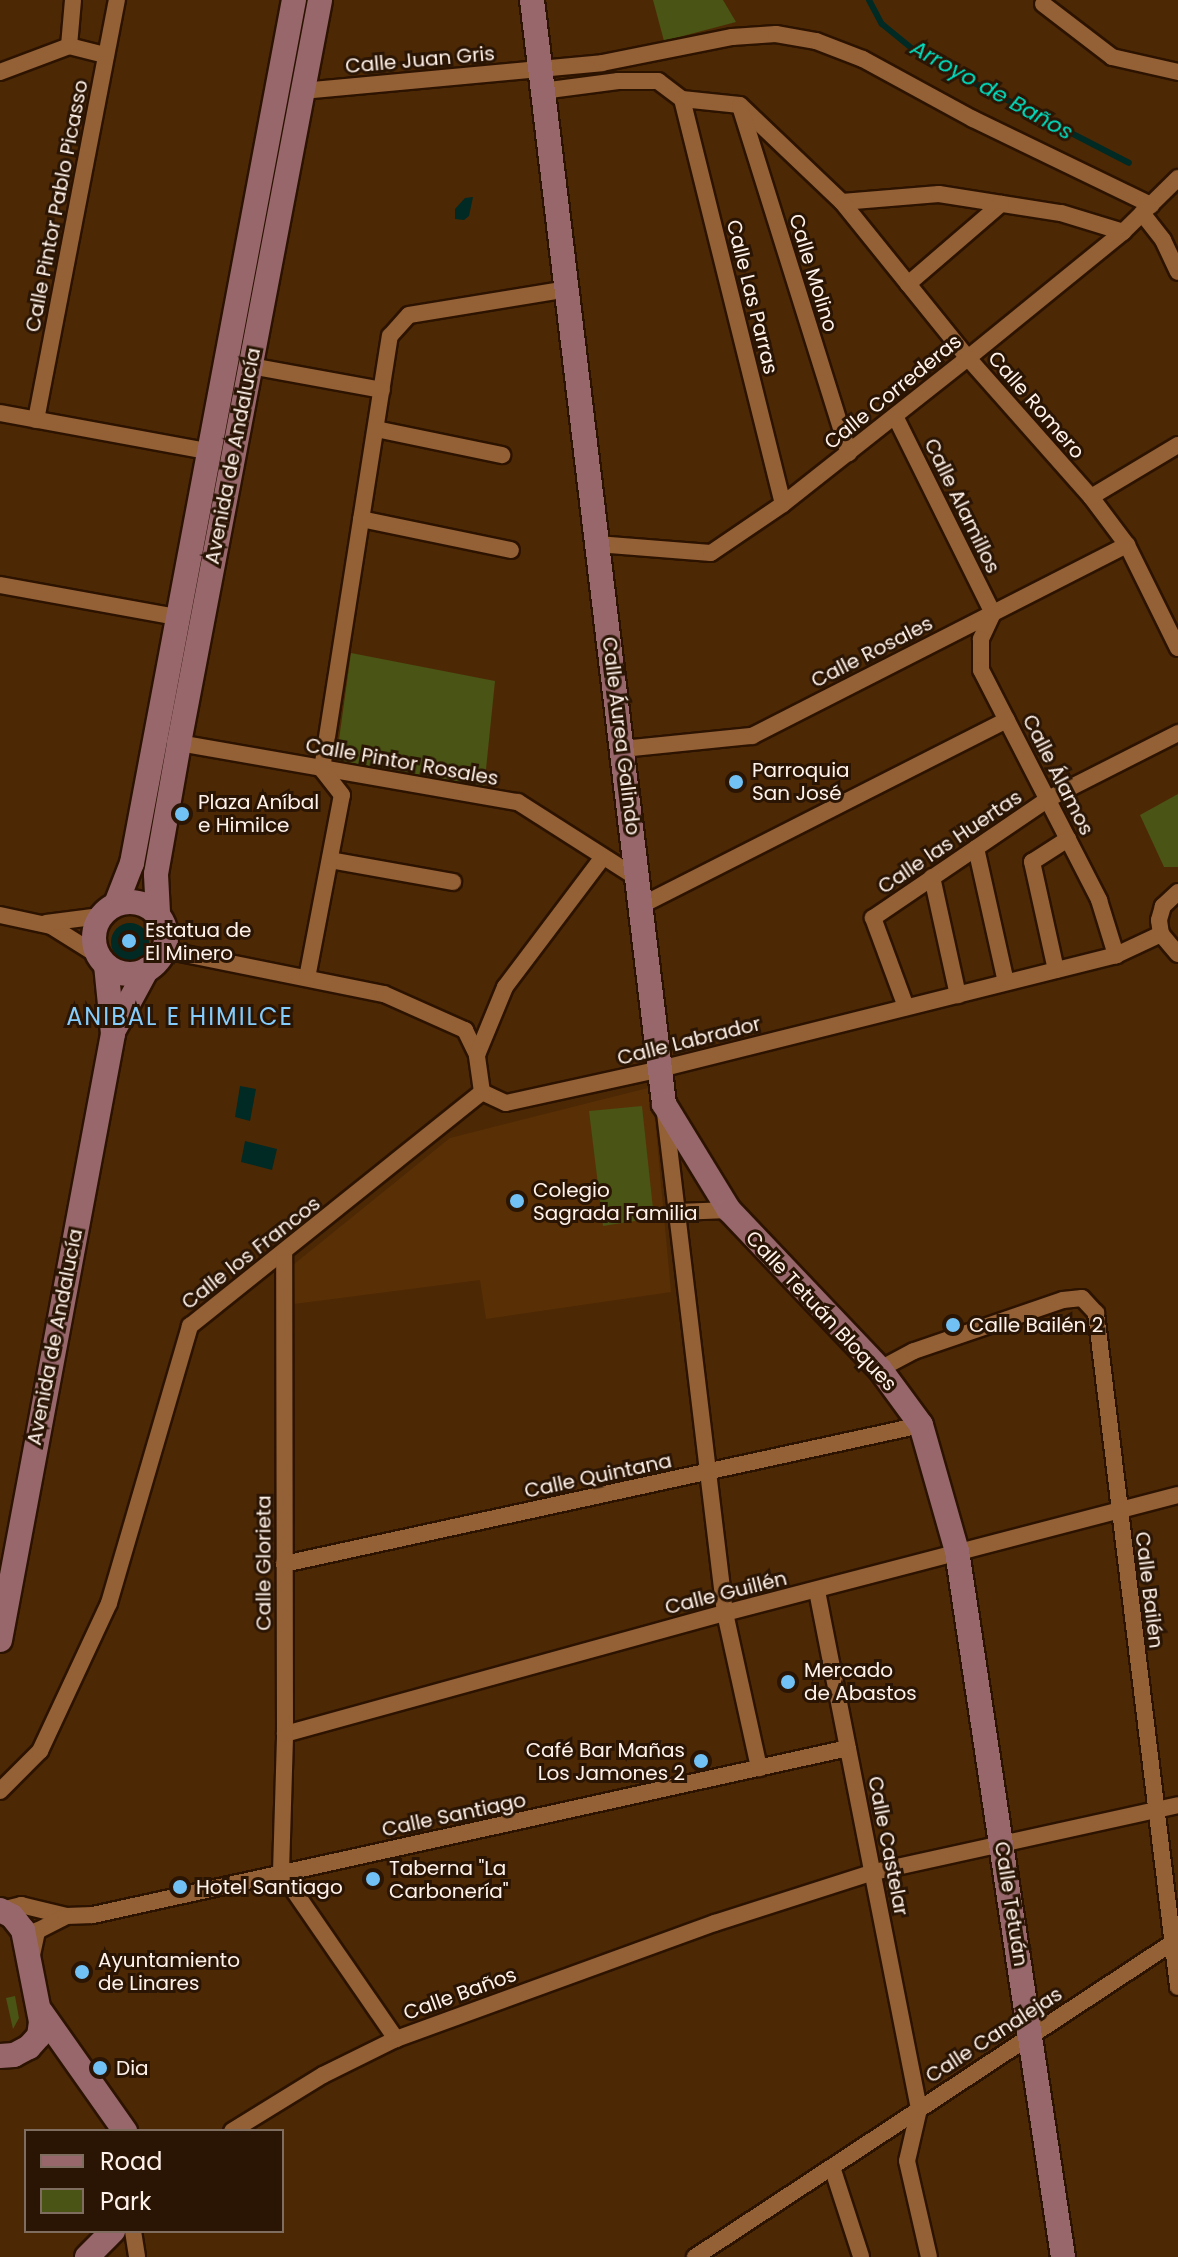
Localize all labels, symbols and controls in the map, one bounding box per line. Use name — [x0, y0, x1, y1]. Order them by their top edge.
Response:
water label: Arroyo de Baños — [906, 34, 1078, 146]
street label: Calle Juan Gris — [344, 42, 496, 78]
street label: Calle Pintor Pablo Picasso — [21, 78, 93, 334]
street label: Calle Molino — [784, 211, 842, 335]
street label: Calle Las Parras — [721, 217, 783, 377]
street label: Calle Correderas — [820, 329, 966, 455]
street label: Avenida de Andalucía — [200, 346, 266, 566]
street label: Calle Romero — [983, 346, 1089, 464]
street label: Calle Alamillos — [919, 435, 1005, 577]
street label: Calle Rosales — [807, 611, 937, 693]
street label: Calle Áurea Galindo — [597, 635, 645, 837]
street label: Calle Álamos — [1017, 711, 1099, 839]
street label: Calle Pintor Rosales — [304, 733, 500, 791]
place label: Parroquia San José — [752, 758, 850, 805]
marker: Parroquia San José — [727, 773, 745, 791]
street label: Calle las Huertas — [873, 785, 1027, 899]
place label: Plaza Aníbal e Himilce — [198, 790, 319, 837]
marker: Plaza Aníbal e Himilce — [173, 805, 191, 823]
place label: Estatua de El Minero — [145, 918, 251, 965]
marker: Estatua de El Minero — [120, 932, 138, 950]
district label: ANIBAL E HIMILCE — [66, 1003, 294, 1031]
street label: Calle Labrador — [615, 1012, 763, 1070]
place label: Colegio Sagrada Familia — [533, 1178, 698, 1225]
street label: Calle los Francos — [177, 1191, 325, 1315]
marker: Colegio Sagrada Familia — [508, 1192, 526, 1210]
street label: Calle Tetuán Bloques — [740, 1226, 902, 1396]
street label: Avenida de Andalucía — [22, 1227, 88, 1447]
place label: Calle Bailén 2 — [969, 1313, 1103, 1337]
marker: Calle Bailén 2 — [944, 1316, 962, 1334]
street label: Calle Quintana — [522, 1449, 674, 1503]
street label: Calle Glorieta — [252, 1495, 276, 1631]
street label: Calle Bailén — [1130, 1530, 1168, 1650]
street label: Calle Guillén — [663, 1566, 789, 1620]
place label: Mercado de Abastos — [804, 1658, 917, 1705]
marker: Mercado de Abastos — [779, 1673, 797, 1691]
place label: Café Bar Mañas Los Jamones 2 — [526, 1738, 685, 1785]
marker: Café Bar Mañas Los Jamones 2 — [692, 1752, 710, 1770]
street label: Calle Castelar — [863, 1774, 913, 1918]
street label: Calle Santiago — [380, 1788, 528, 1842]
street label: Calle Tetuán — [989, 1840, 1033, 1968]
place label: Taberna "La Carbonería" — [389, 1856, 509, 1903]
marker: Taberna "La Carbonería" — [364, 1870, 382, 1888]
place label: Hotel Santiago — [196, 1875, 343, 1899]
marker: Hotel Santiago — [171, 1878, 189, 1896]
place label: Ayuntamiento de Linares — [98, 1948, 240, 1995]
street label: Calle Baños — [400, 1962, 520, 2026]
marker: Ayuntamiento de Linares — [73, 1963, 91, 1981]
street label: Calle Canalejas — [921, 1982, 1067, 2088]
place label: Dia — [116, 2056, 149, 2080]
marker: Dia — [91, 2059, 109, 2077]
legend — [24, 2129, 284, 2233]
text: Road — [100, 2145, 162, 2178]
text: Park — [100, 2185, 151, 2218]

